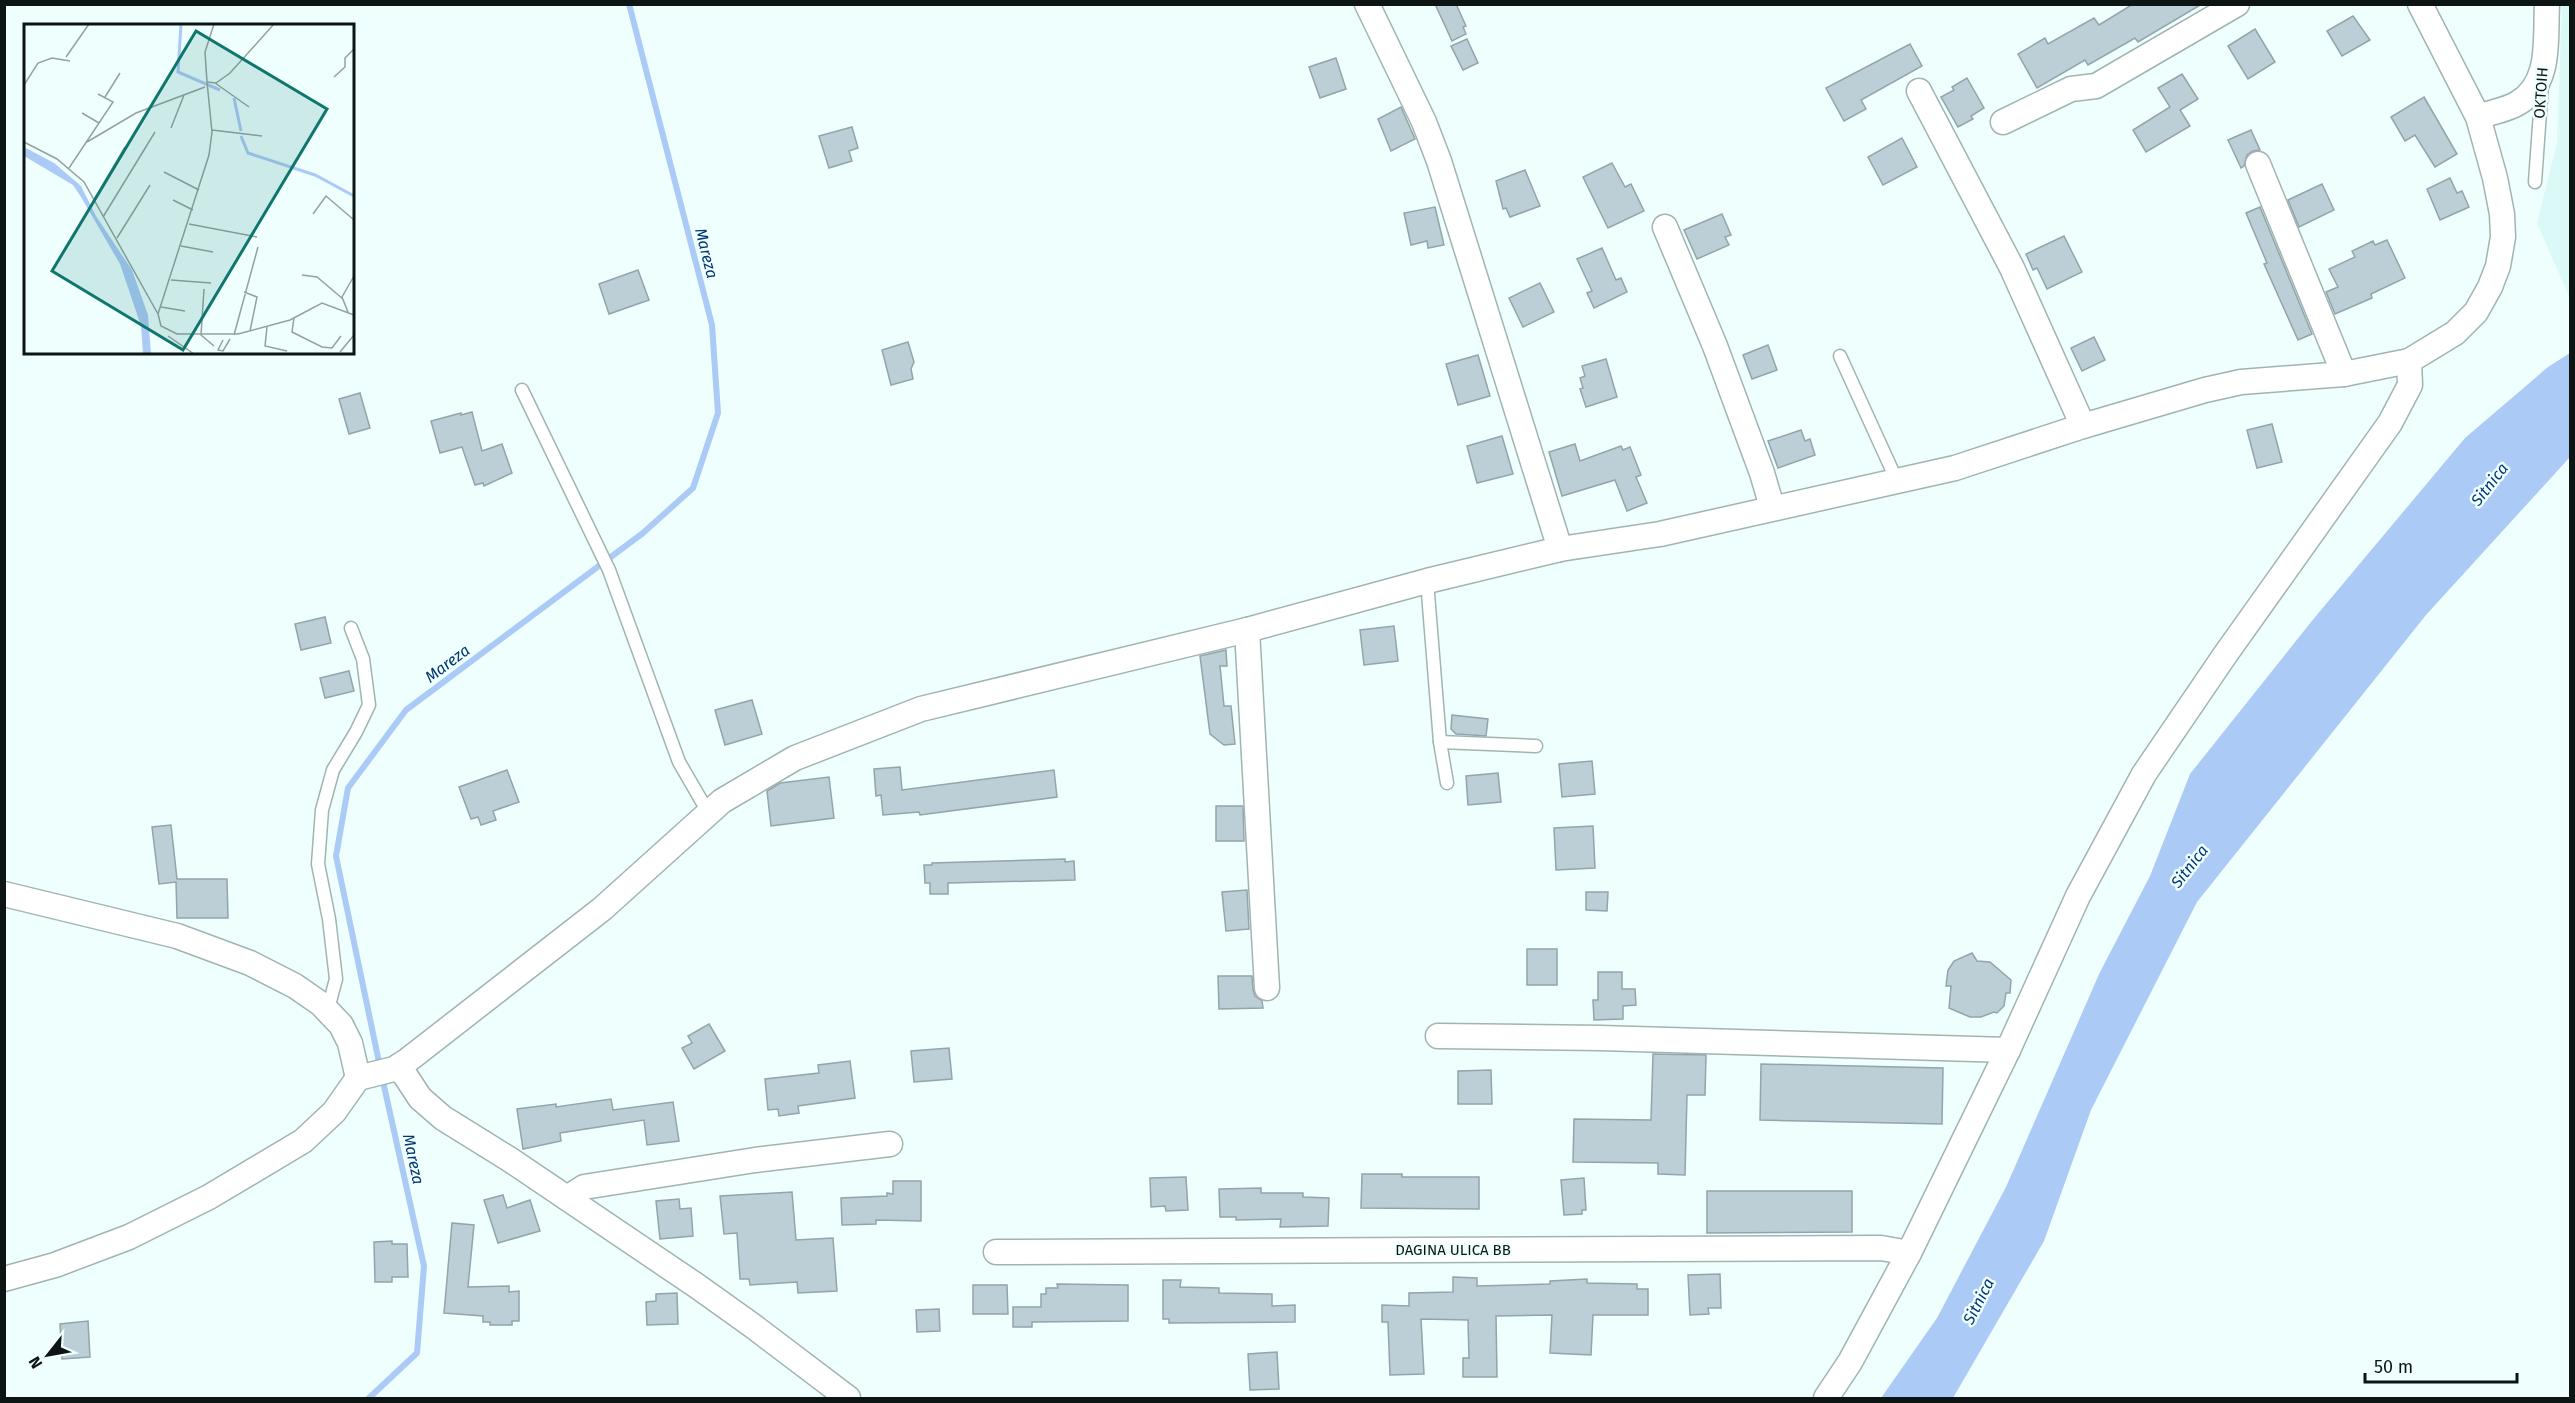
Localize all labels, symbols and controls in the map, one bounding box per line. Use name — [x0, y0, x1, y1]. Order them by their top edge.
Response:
inset map — [24, 24, 354, 354]
street label: OKTOIH — [2530, 67, 2552, 119]
water label: Mareza — [691, 226, 722, 280]
water label: Sitnica — [2466, 459, 2512, 510]
water label: Mareza — [421, 640, 473, 686]
water label: Sitnica — [2166, 841, 2212, 892]
water label: Mareza — [399, 1132, 428, 1186]
street label: DAGINA ULICA BB — [1395, 1241, 1511, 1259]
water label: Sitnica — [1958, 1275, 1998, 1328]
north arrow — [18, 1325, 78, 1385]
scale bar — [2365, 1346, 2516, 1384]
text: N — [25, 1353, 46, 1372]
text: 50 m — [2374, 1356, 2413, 1378]

